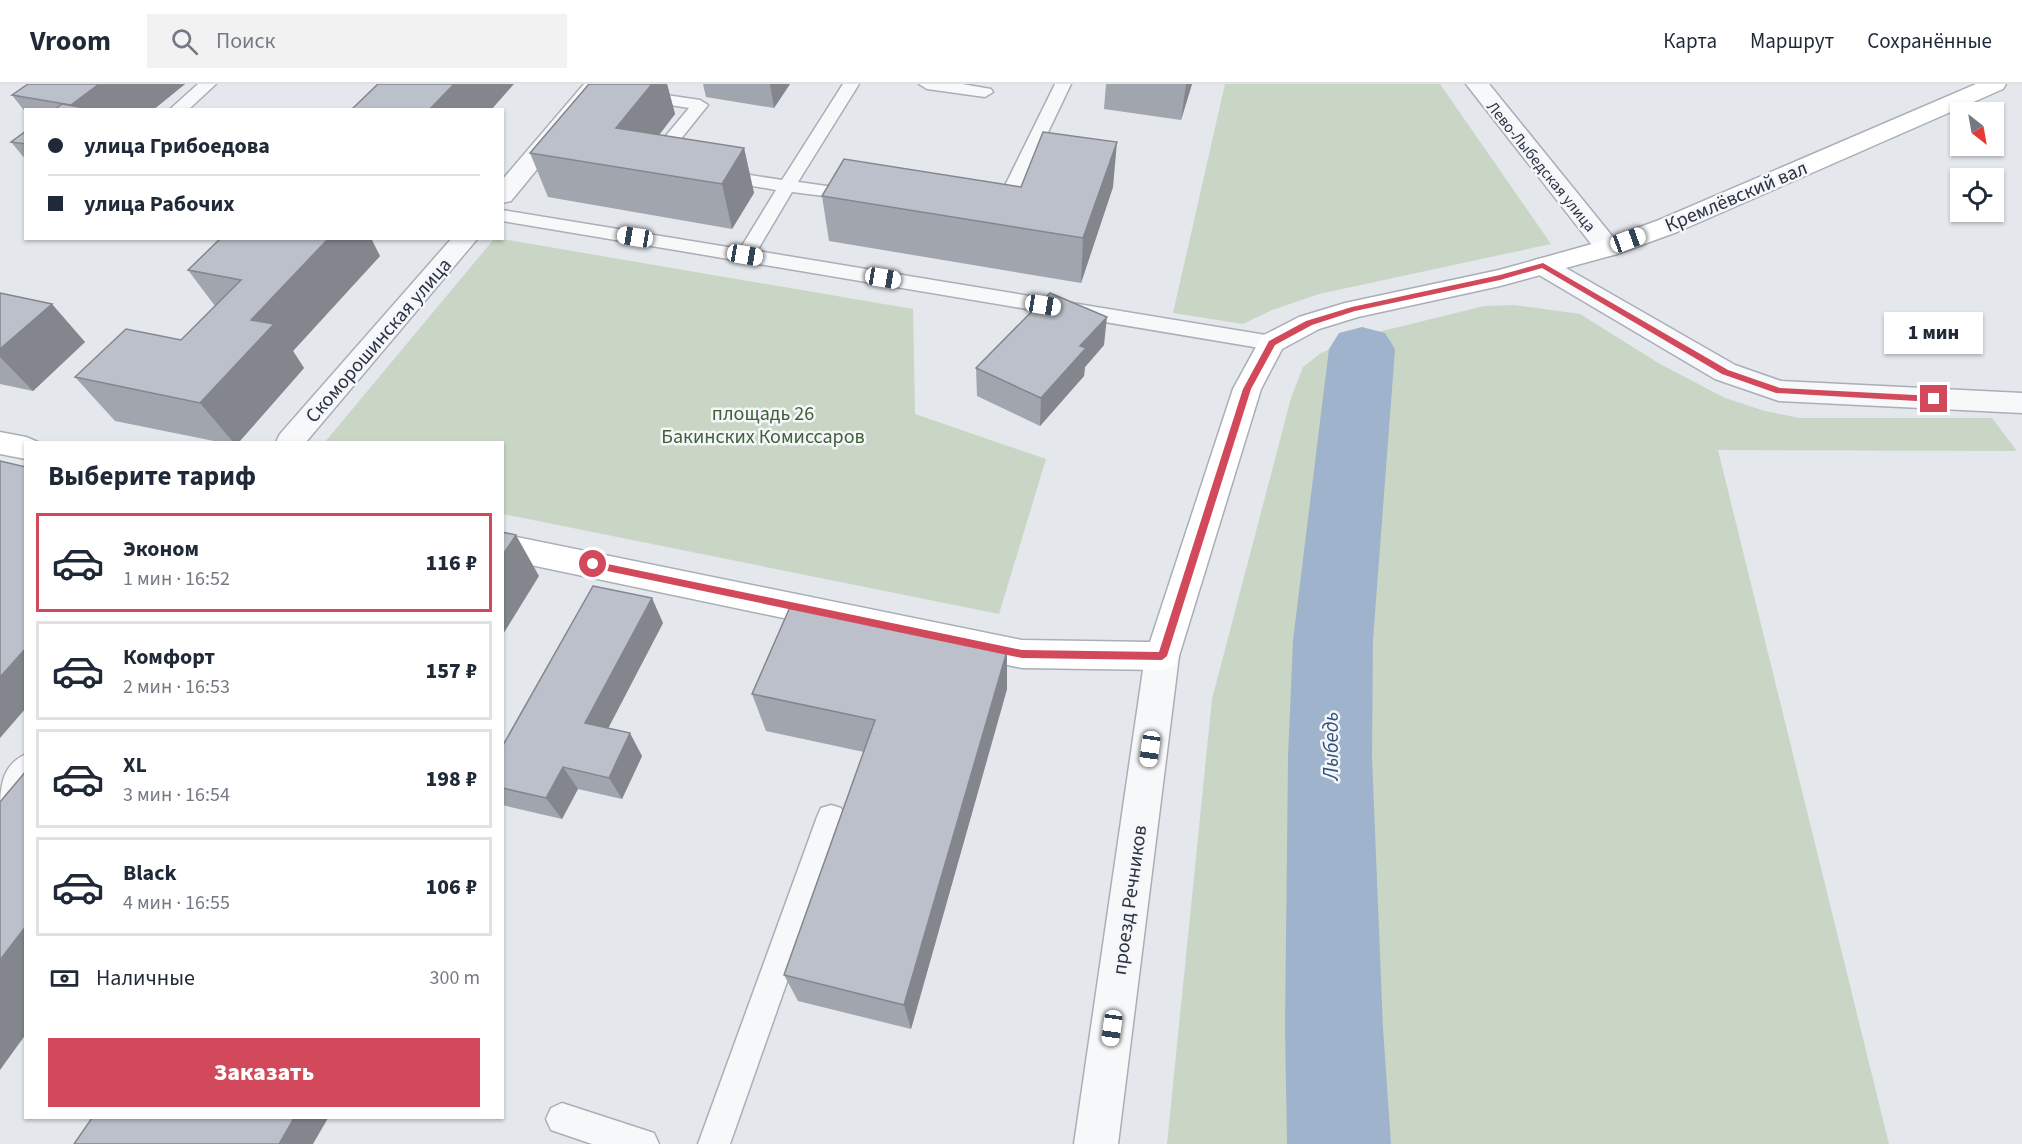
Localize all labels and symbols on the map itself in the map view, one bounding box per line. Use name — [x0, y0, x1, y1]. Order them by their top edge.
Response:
street label: Лево-Лыбедская улица — [1482, 97, 1601, 236]
north arrow — [1950, 102, 2004, 156]
street label: Кремлёвский вал — [1661, 154, 1812, 240]
car — [616, 225, 654, 249]
car — [1608, 225, 1648, 255]
car — [726, 243, 764, 267]
street label: Скоморошинская улица — [299, 252, 458, 429]
car — [864, 266, 902, 290]
car — [1024, 293, 1062, 317]
callout: 1 мин — [1884, 312, 1984, 354]
route end — [1920, 385, 1947, 412]
park label: площадь 26 Бакинских Комиссаров — [661, 400, 865, 451]
route start — [579, 550, 606, 577]
water label: Лыбедь — [1316, 712, 1346, 781]
car — [1139, 730, 1161, 768]
street label: проезд Речников — [1106, 824, 1154, 977]
car — [1101, 1009, 1123, 1047]

